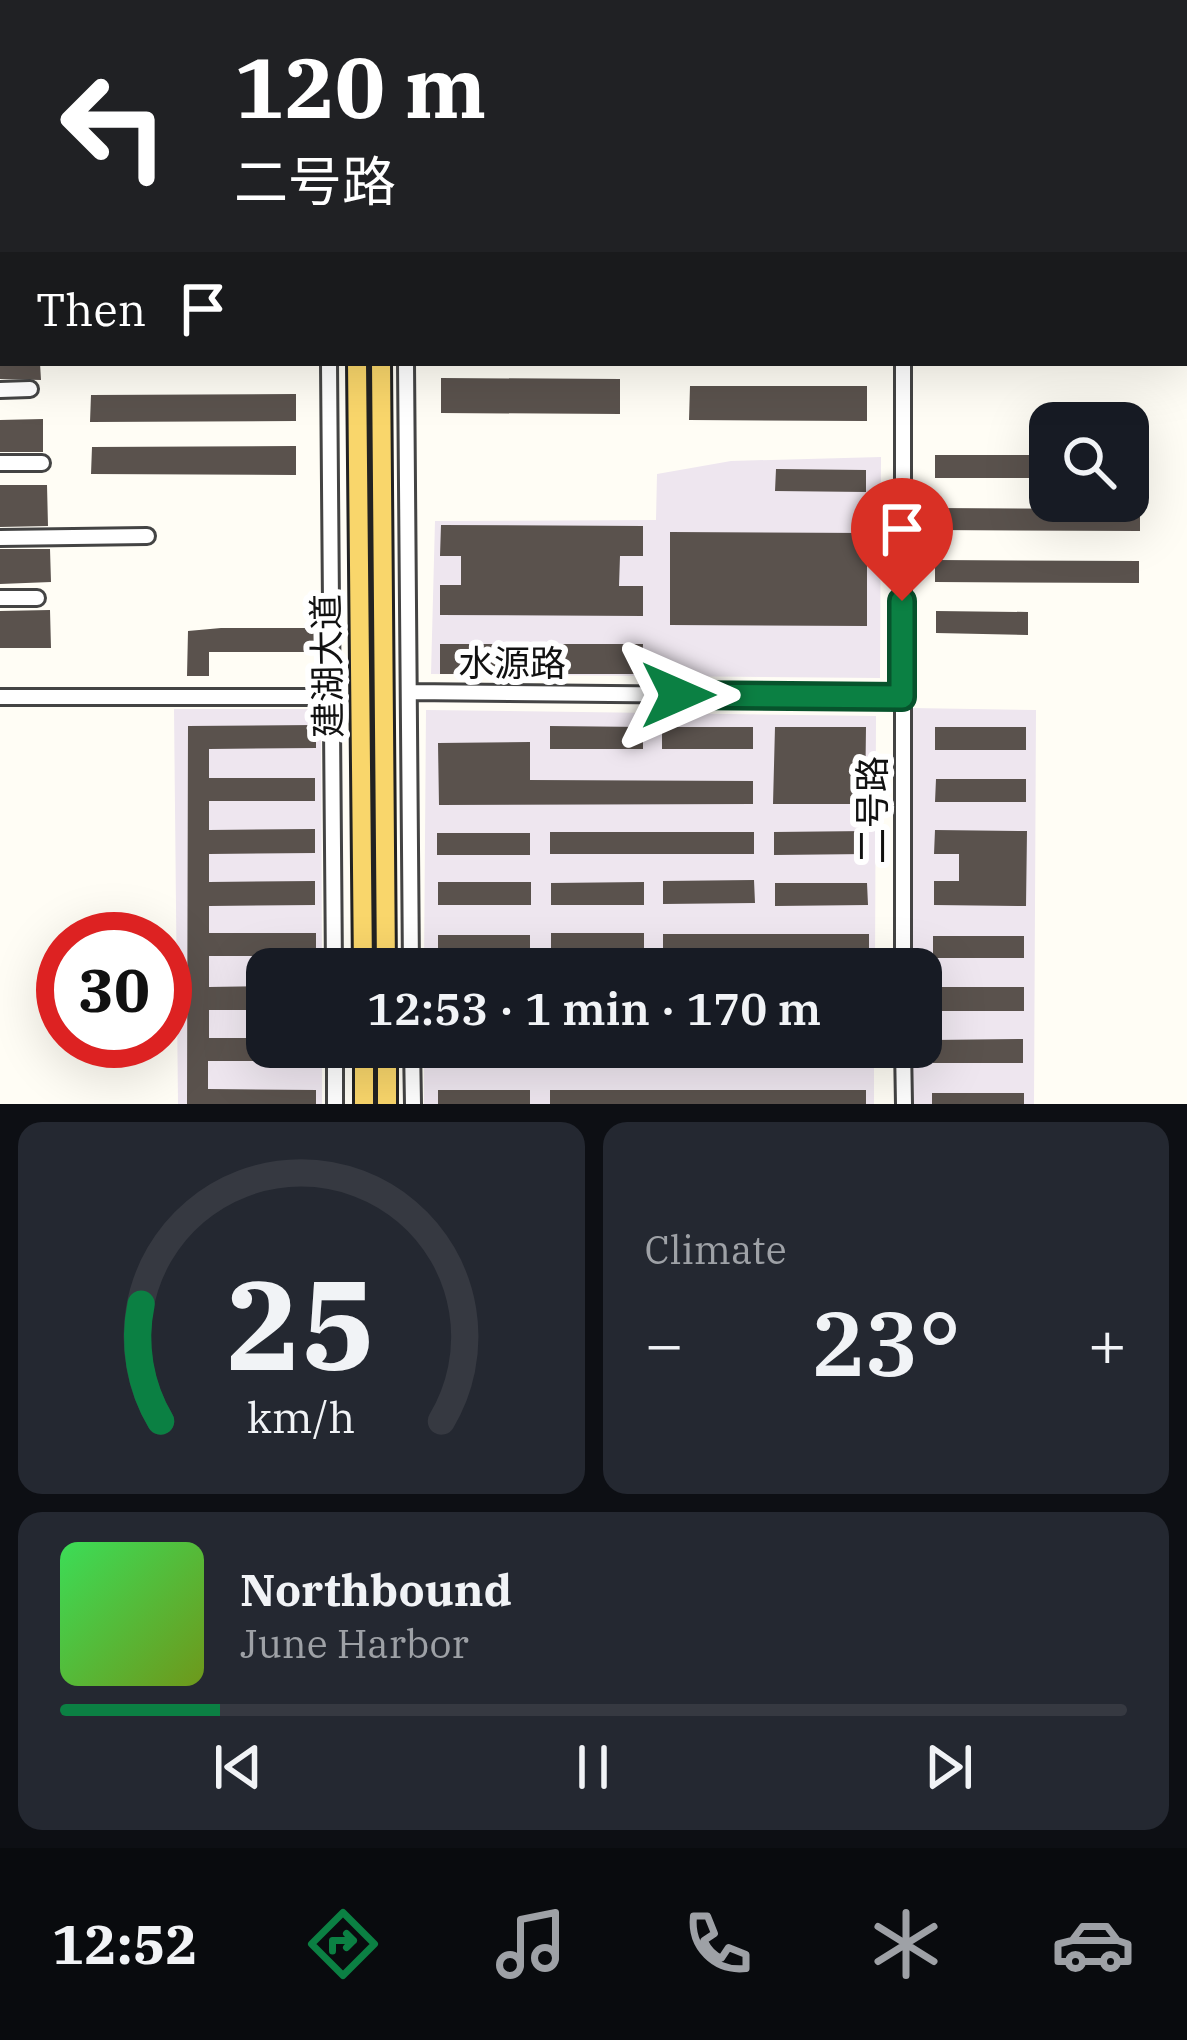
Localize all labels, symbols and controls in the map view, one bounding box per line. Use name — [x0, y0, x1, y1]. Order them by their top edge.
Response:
text: 120 m — [234, 32, 486, 141]
icon: left — [36, 48, 192, 204]
text: 二号路 — [234, 146, 396, 216]
icon: arrive — [170, 276, 236, 342]
text: Then — [36, 280, 146, 338]
map controls — [1029, 402, 1149, 522]
button: search — [1029, 402, 1149, 522]
pin — [851, 478, 953, 601]
icon: arrive — [869, 496, 935, 562]
street label: 建湖大道 — [302, 594, 351, 738]
position arrow — [615, 632, 741, 758]
street label: 水源路 — [458, 639, 566, 686]
street label: 二号路 — [848, 756, 895, 864]
speed limit sign: 30 — [36, 912, 192, 1068]
text: 12:53 · 1 min · 170 m — [367, 979, 821, 1037]
text: Climate — [645, 1224, 787, 1275]
text: 25 — [226, 1242, 376, 1404]
text: 23° — [811, 1284, 961, 1401]
text: − — [645, 1300, 684, 1386]
text: + — [1087, 1300, 1127, 1386]
text: km/h — [247, 1389, 355, 1445]
text: Northbound — [240, 1560, 512, 1618]
text: June Harbor — [240, 1618, 469, 1669]
icon: previous — [205, 1734, 271, 1800]
icon: pause — [560, 1734, 626, 1800]
icon: next — [916, 1734, 982, 1800]
icon: directions — [301, 1902, 385, 1986]
icon: music — [489, 1902, 573, 1986]
icon: phone — [676, 1902, 760, 1986]
icon: climate — [864, 1902, 948, 1986]
icon: car — [1051, 1902, 1135, 1986]
text: 12:52 — [52, 1909, 198, 1979]

